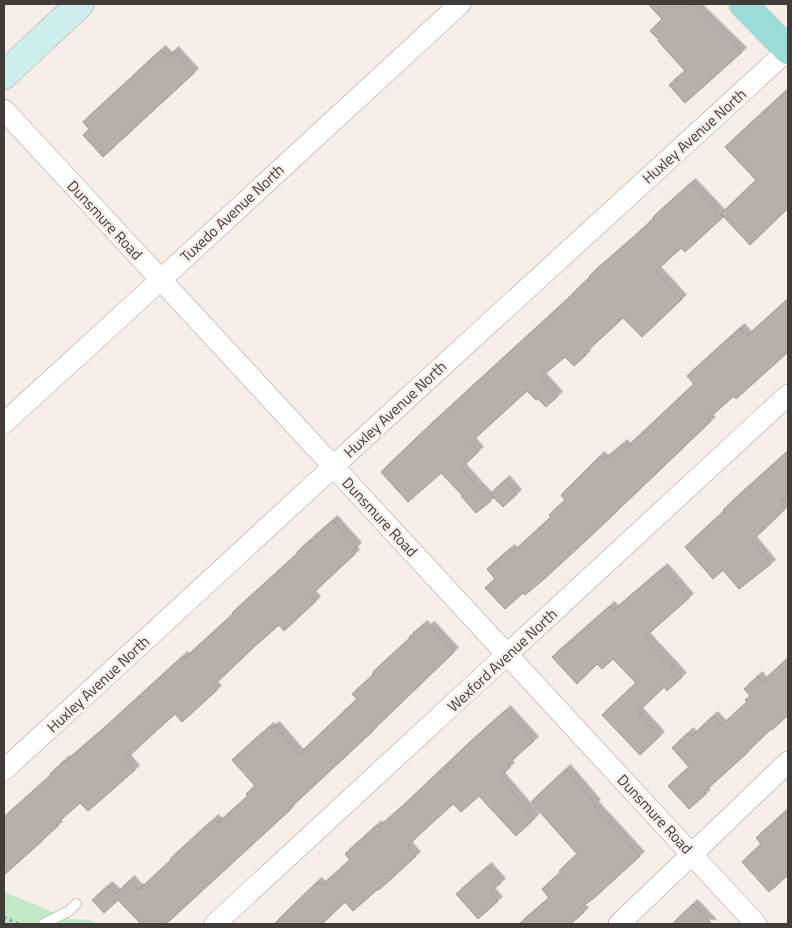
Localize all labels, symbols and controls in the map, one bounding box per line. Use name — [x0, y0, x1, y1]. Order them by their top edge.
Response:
street label: Huxley Avenue North — [637, 83, 751, 189]
street label: Tuxedo Avenue North — [175, 159, 289, 267]
street label: Dunsmure Road — [62, 175, 148, 265]
street label: Huxley Avenue North — [339, 355, 451, 463]
street label: Dunsmure Road — [337, 472, 423, 562]
street label: Wexford Avenue North — [442, 603, 562, 717]
street label: Huxley Avenue North — [42, 630, 154, 738]
street label: Dunsmure Road — [612, 769, 698, 859]

